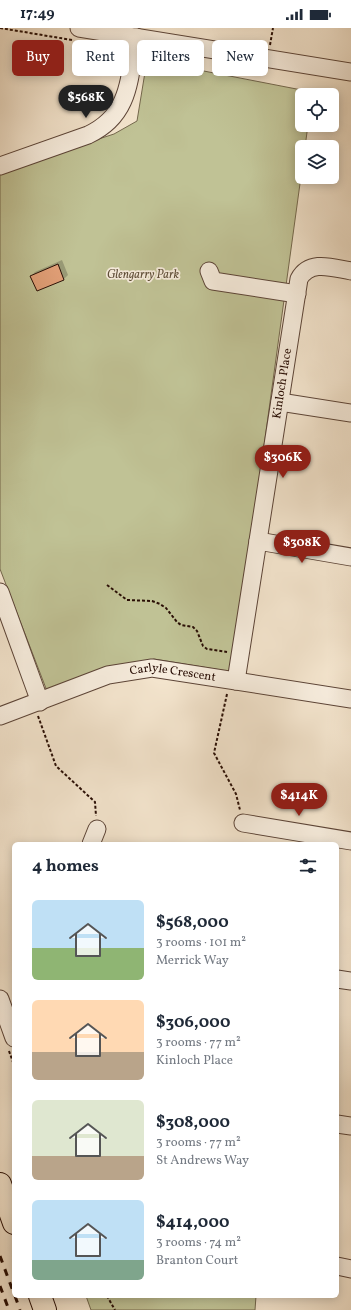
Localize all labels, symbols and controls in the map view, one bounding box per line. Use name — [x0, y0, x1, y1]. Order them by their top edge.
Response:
text: 17:49 — [20, 4, 54, 25]
chip: Buy — [12, 40, 64, 76]
chip: Rent — [72, 40, 129, 76]
chip: Filters — [137, 40, 204, 76]
chip: New — [212, 40, 268, 76]
pin: $568K — [58, 85, 114, 119]
map controls — [295, 88, 339, 184]
button: locate — [295, 88, 339, 132]
text: $568K — [67, 89, 105, 107]
button: layers — [295, 140, 339, 184]
park label: Glengarry Park — [107, 267, 179, 283]
street label: Kinloch Place — [269, 347, 296, 420]
pin: $306K — [255, 445, 311, 479]
text: $306K — [264, 449, 302, 467]
pin: $308K — [274, 530, 330, 564]
text: $308K — [283, 534, 321, 552]
street label: Carlyle Crescent — [129, 660, 217, 686]
pin: $414K — [271, 783, 327, 817]
text: $414K — [280, 787, 318, 805]
text: 4 homes — [32, 855, 99, 878]
icon: filters — [297, 855, 319, 877]
text: $568,000 — [156, 911, 229, 934]
icon: home — [64, 916, 112, 964]
text: 3 rooms · 101 m² — [156, 934, 246, 952]
text: Merrick Way — [156, 952, 229, 970]
text: $306,000 — [156, 1011, 230, 1034]
icon: home — [64, 1016, 112, 1064]
text: 3 rooms · 77 m² — [156, 1034, 241, 1052]
text: Kinloch Place — [156, 1052, 233, 1070]
text: $308,000 — [156, 1111, 230, 1134]
icon: home — [64, 1116, 112, 1164]
text: 3 rooms · 77 m² — [156, 1134, 241, 1152]
text: St Andrews Way — [156, 1152, 249, 1170]
text: $414,000 — [156, 1211, 230, 1234]
icon: home — [64, 1216, 112, 1264]
text: 3 rooms · 74 m² — [156, 1234, 241, 1252]
text: Branton Court — [156, 1252, 238, 1270]

